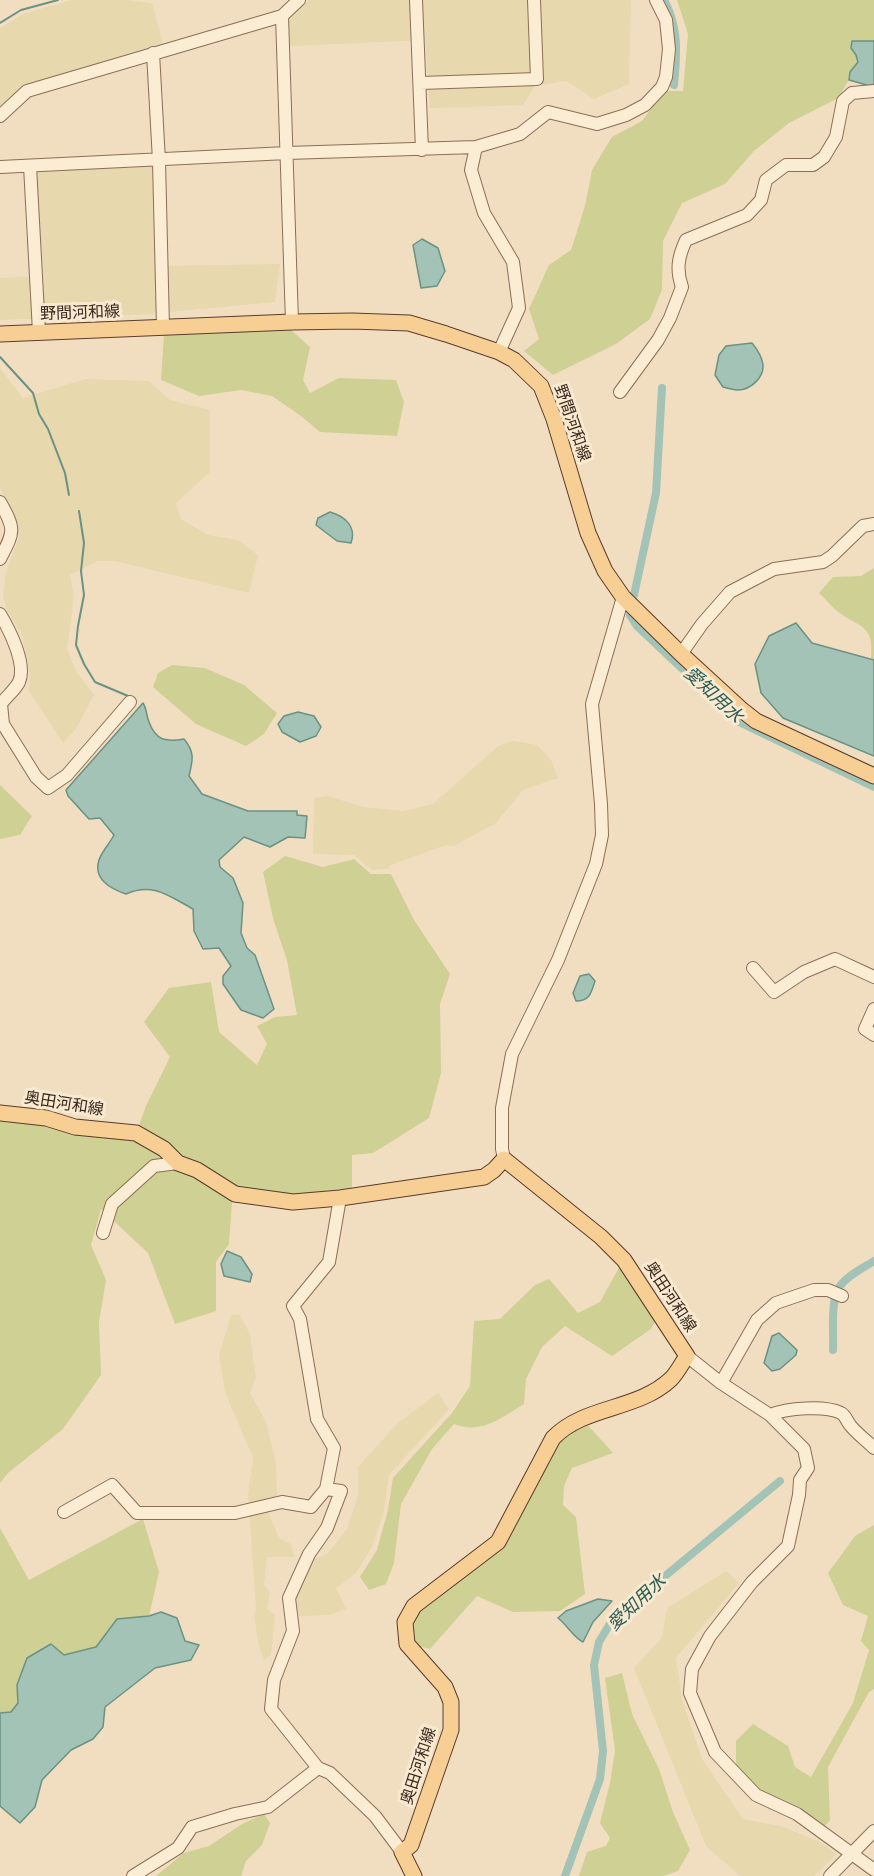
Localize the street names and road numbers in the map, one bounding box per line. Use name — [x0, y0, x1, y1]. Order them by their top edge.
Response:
street label: 野間河和線 — [40, 302, 120, 324]
street label: 野間河和線 — [550, 382, 594, 464]
street label: 奥田河和線 — [23, 1088, 105, 1120]
street label: 奥田河和線 — [640, 1258, 700, 1336]
street label: 奥田河和線 — [398, 1725, 440, 1807]

